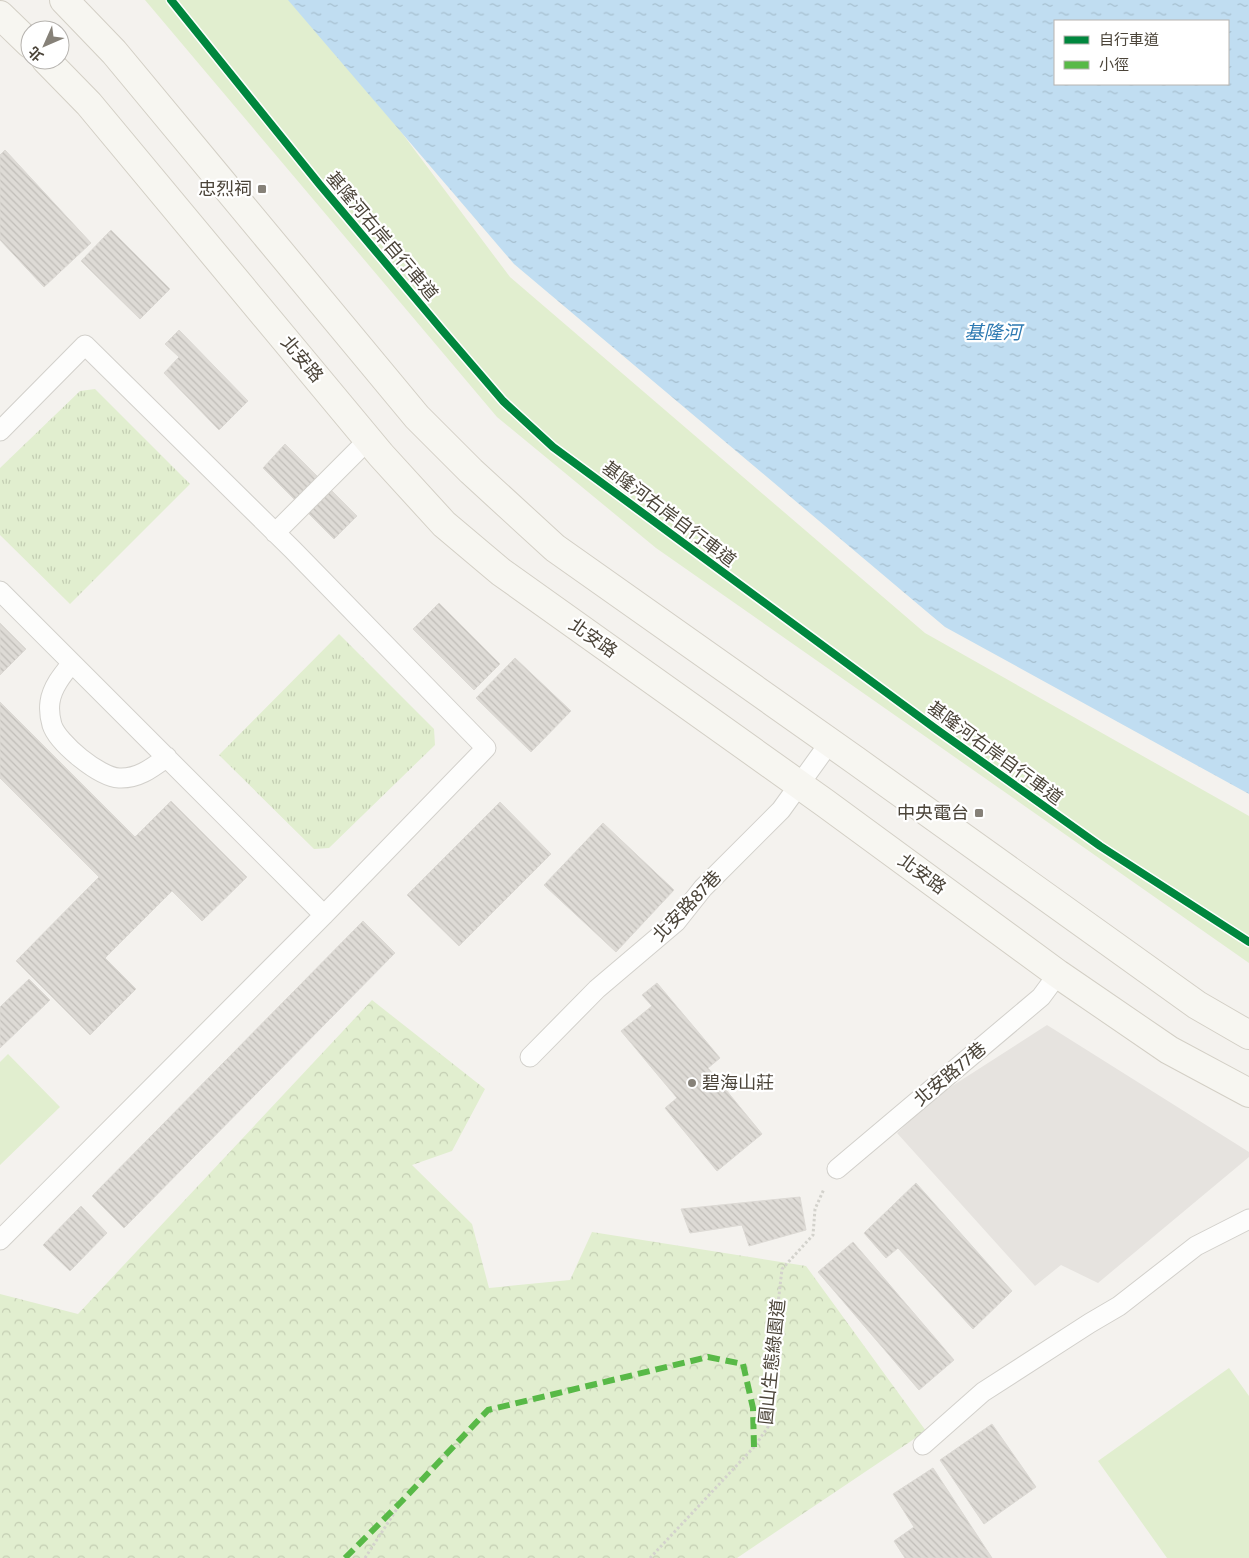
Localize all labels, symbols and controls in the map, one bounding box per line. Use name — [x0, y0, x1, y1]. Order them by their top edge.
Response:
north arrow — [20, 20, 70, 70]
legend — [1054, 20, 1229, 85]
text: 自行車道 — [1099, 31, 1159, 49]
text: 北 — [25, 43, 47, 65]
text: 小徑 — [1099, 56, 1129, 74]
street label: 基隆河右岸自行車道 — [322, 167, 442, 305]
place label: 忠烈祠 — [198, 178, 252, 200]
marker: 忠烈祠 — [256, 183, 268, 195]
water label: 基隆河 — [964, 321, 1025, 344]
street label: 北安路 — [276, 331, 328, 387]
street label: 基隆河右岸自行車道 — [598, 456, 740, 572]
street label: 北安路 — [565, 614, 621, 662]
street label: 基隆河右岸自行車道 — [923, 696, 1067, 810]
place label: 中央電台 — [897, 802, 969, 824]
marker: 中央電台 — [973, 807, 985, 819]
street label: 北安路 — [894, 849, 950, 899]
street label: 北安路87巷 — [648, 866, 726, 946]
street label: 北安路77巷 — [909, 1037, 991, 1111]
place label: 碧海山莊 — [702, 1072, 774, 1094]
marker: 碧海山莊 — [686, 1077, 698, 1089]
street label: 圓山生態綠園道 — [754, 1298, 790, 1426]

